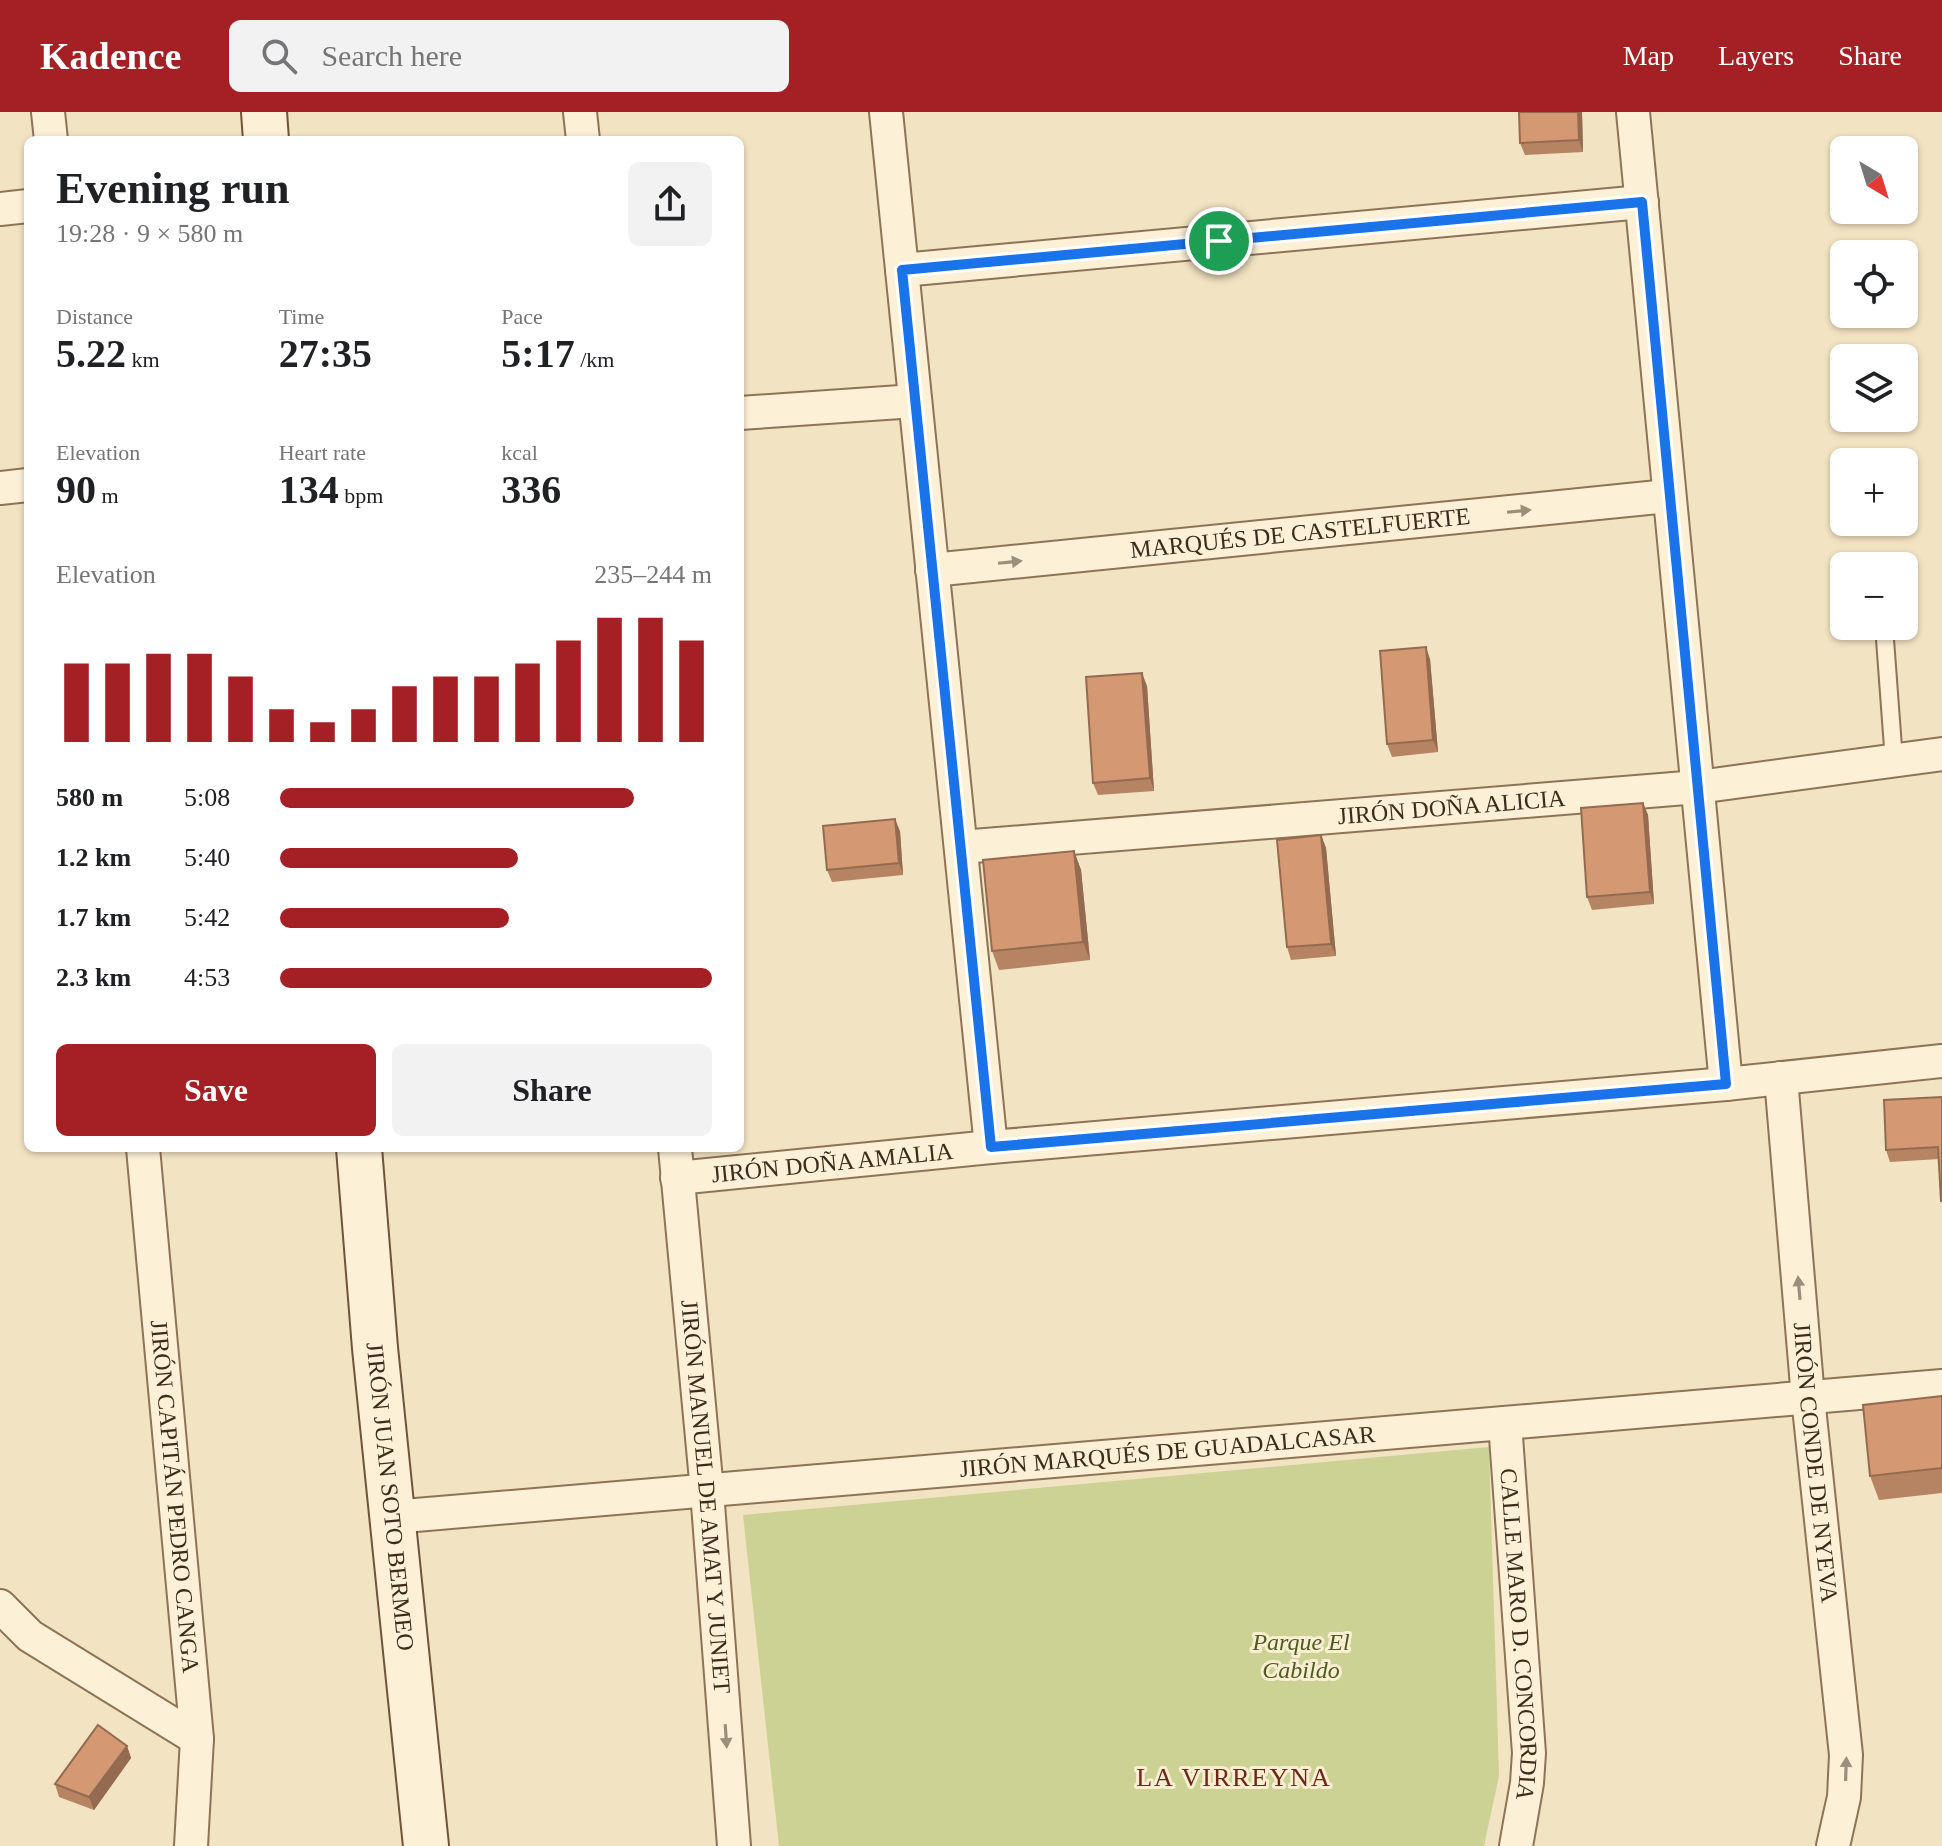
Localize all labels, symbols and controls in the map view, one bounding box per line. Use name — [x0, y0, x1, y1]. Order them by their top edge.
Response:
search box — [229, 20, 789, 92]
icon: search — [257, 34, 301, 78]
text: Kadence — [40, 35, 181, 77]
text: Search here — [321, 39, 462, 72]
text: Map — [1623, 40, 1674, 71]
text: Layers — [1718, 40, 1794, 71]
text: Share — [1838, 40, 1902, 71]
north arrow — [1830, 136, 1918, 224]
map controls — [1830, 136, 1918, 640]
button: share — [628, 162, 712, 246]
text: Evening run — [56, 164, 290, 213]
pin — [1185, 207, 1253, 275]
text: 19:28 · 9 × 580 m — [56, 219, 243, 248]
icon: arrive — [1197, 219, 1241, 263]
button: locate — [1830, 240, 1918, 328]
text: Distance — [56, 304, 133, 329]
text: Time — [279, 304, 324, 329]
text: Pace — [501, 304, 543, 329]
text: 5.22 — [56, 331, 126, 376]
text: 27:35 — [279, 331, 372, 376]
text: 5:17 — [501, 331, 575, 376]
button: layers — [1830, 344, 1918, 432]
text: km — [126, 347, 160, 372]
text: /km — [575, 347, 614, 372]
text: Elevation — [56, 440, 140, 465]
text: Heart rate — [279, 440, 366, 465]
text: kcal — [501, 440, 538, 465]
button: + — [1830, 448, 1918, 536]
text: 90 — [56, 467, 96, 512]
text: 134 — [279, 467, 339, 512]
text: 336 — [501, 467, 561, 512]
text: m — [96, 483, 119, 508]
text: bpm — [339, 483, 383, 508]
street label: MARQUÉS DE CASTELFUERTE — [1129, 503, 1471, 563]
one-way arrow — [1507, 505, 1532, 518]
button: − — [1830, 552, 1918, 640]
one-way arrow — [998, 555, 1023, 568]
text: Elevation — [56, 560, 156, 589]
text: 235–244 m — [594, 560, 712, 589]
text: 580 m — [56, 783, 123, 812]
text: 5:08 — [184, 783, 230, 812]
street label: JIRÓN DOÑA ALICIA — [1337, 785, 1567, 829]
text: 1.2 km — [56, 843, 131, 872]
text: 5:40 — [184, 843, 230, 872]
text: 1.7 km — [56, 903, 131, 932]
text: 5:42 — [184, 903, 230, 932]
text: 2.3 km — [56, 963, 131, 992]
text: 4:53 — [184, 963, 230, 992]
button: Save — [56, 1044, 376, 1136]
button: Share — [392, 1044, 712, 1136]
street label: JIRÓN DOÑA AMALIA — [710, 1138, 955, 1188]
one-way arrow — [1792, 1275, 1805, 1300]
street label: JIRÓN MANUEL DE AMAT Y JUNIET — [676, 1299, 735, 1695]
street label: JIRÓN CAPITÁN PEDRO CANGA — [146, 1319, 204, 1675]
street label: JIRÓN CONDE DE NYEVA — [1789, 1321, 1843, 1605]
street label: JIRÓN JUAN SOTO BERMEO — [362, 1341, 419, 1652]
street label: JIRÓN MARQUÉS DE GUADALCASAR — [958, 1421, 1376, 1482]
street label: CALLE MARO D. CONCORDIA — [1495, 1467, 1542, 1803]
park label: Parque El Cabildo — [1251, 1629, 1350, 1683]
one-way arrow — [720, 1724, 733, 1749]
one-way arrow — [1839, 1756, 1852, 1781]
district label: LA VIRREYNA — [1136, 1763, 1332, 1792]

